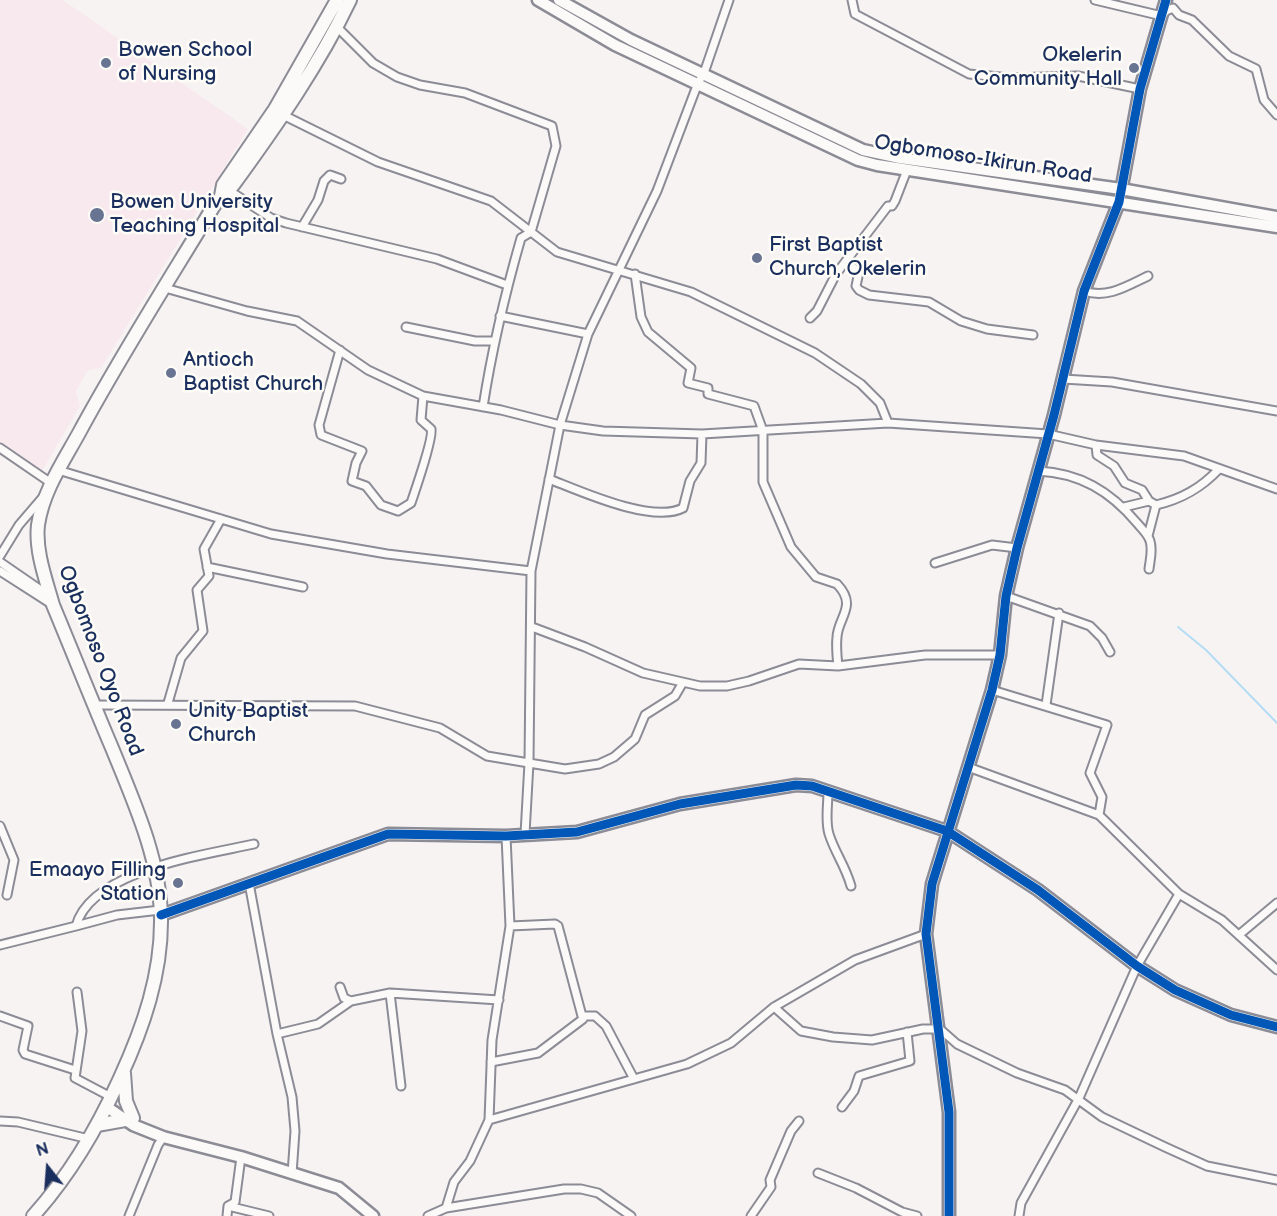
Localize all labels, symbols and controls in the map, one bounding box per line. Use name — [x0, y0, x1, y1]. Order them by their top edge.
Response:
place label: Bowen School of Nursing — [118, 38, 252, 88]
place label: Okelerin Community Hall — [974, 43, 1122, 93]
marker: Bowen School of Nursing — [99, 56, 113, 70]
marker: Okelerin Community Hall — [1127, 61, 1141, 75]
street label: Ogbomoso-Ikirun Road — [872, 130, 1094, 190]
place label: Bowen University Teaching Hospital — [110, 190, 279, 240]
marker: Bowen University Teaching Hospital — [88, 206, 106, 224]
place label: First Baptist Church, Okelerin — [769, 233, 926, 283]
marker: First Baptist Church, Okelerin — [750, 251, 764, 265]
place label: Antioch Baptist Church — [183, 348, 323, 398]
marker: Antioch Baptist Church — [164, 366, 178, 380]
street label: Ogbomoso Oyo Road — [52, 562, 148, 760]
place label: Unity Baptist Church — [188, 699, 308, 749]
marker: Unity Baptist Church — [169, 717, 183, 731]
place label: Emaayo Filling Station — [29, 858, 166, 908]
marker: Emaayo Filling Station — [171, 876, 185, 890]
north arrow — [18, 1138, 78, 1198]
text: N — [34, 1139, 51, 1161]

